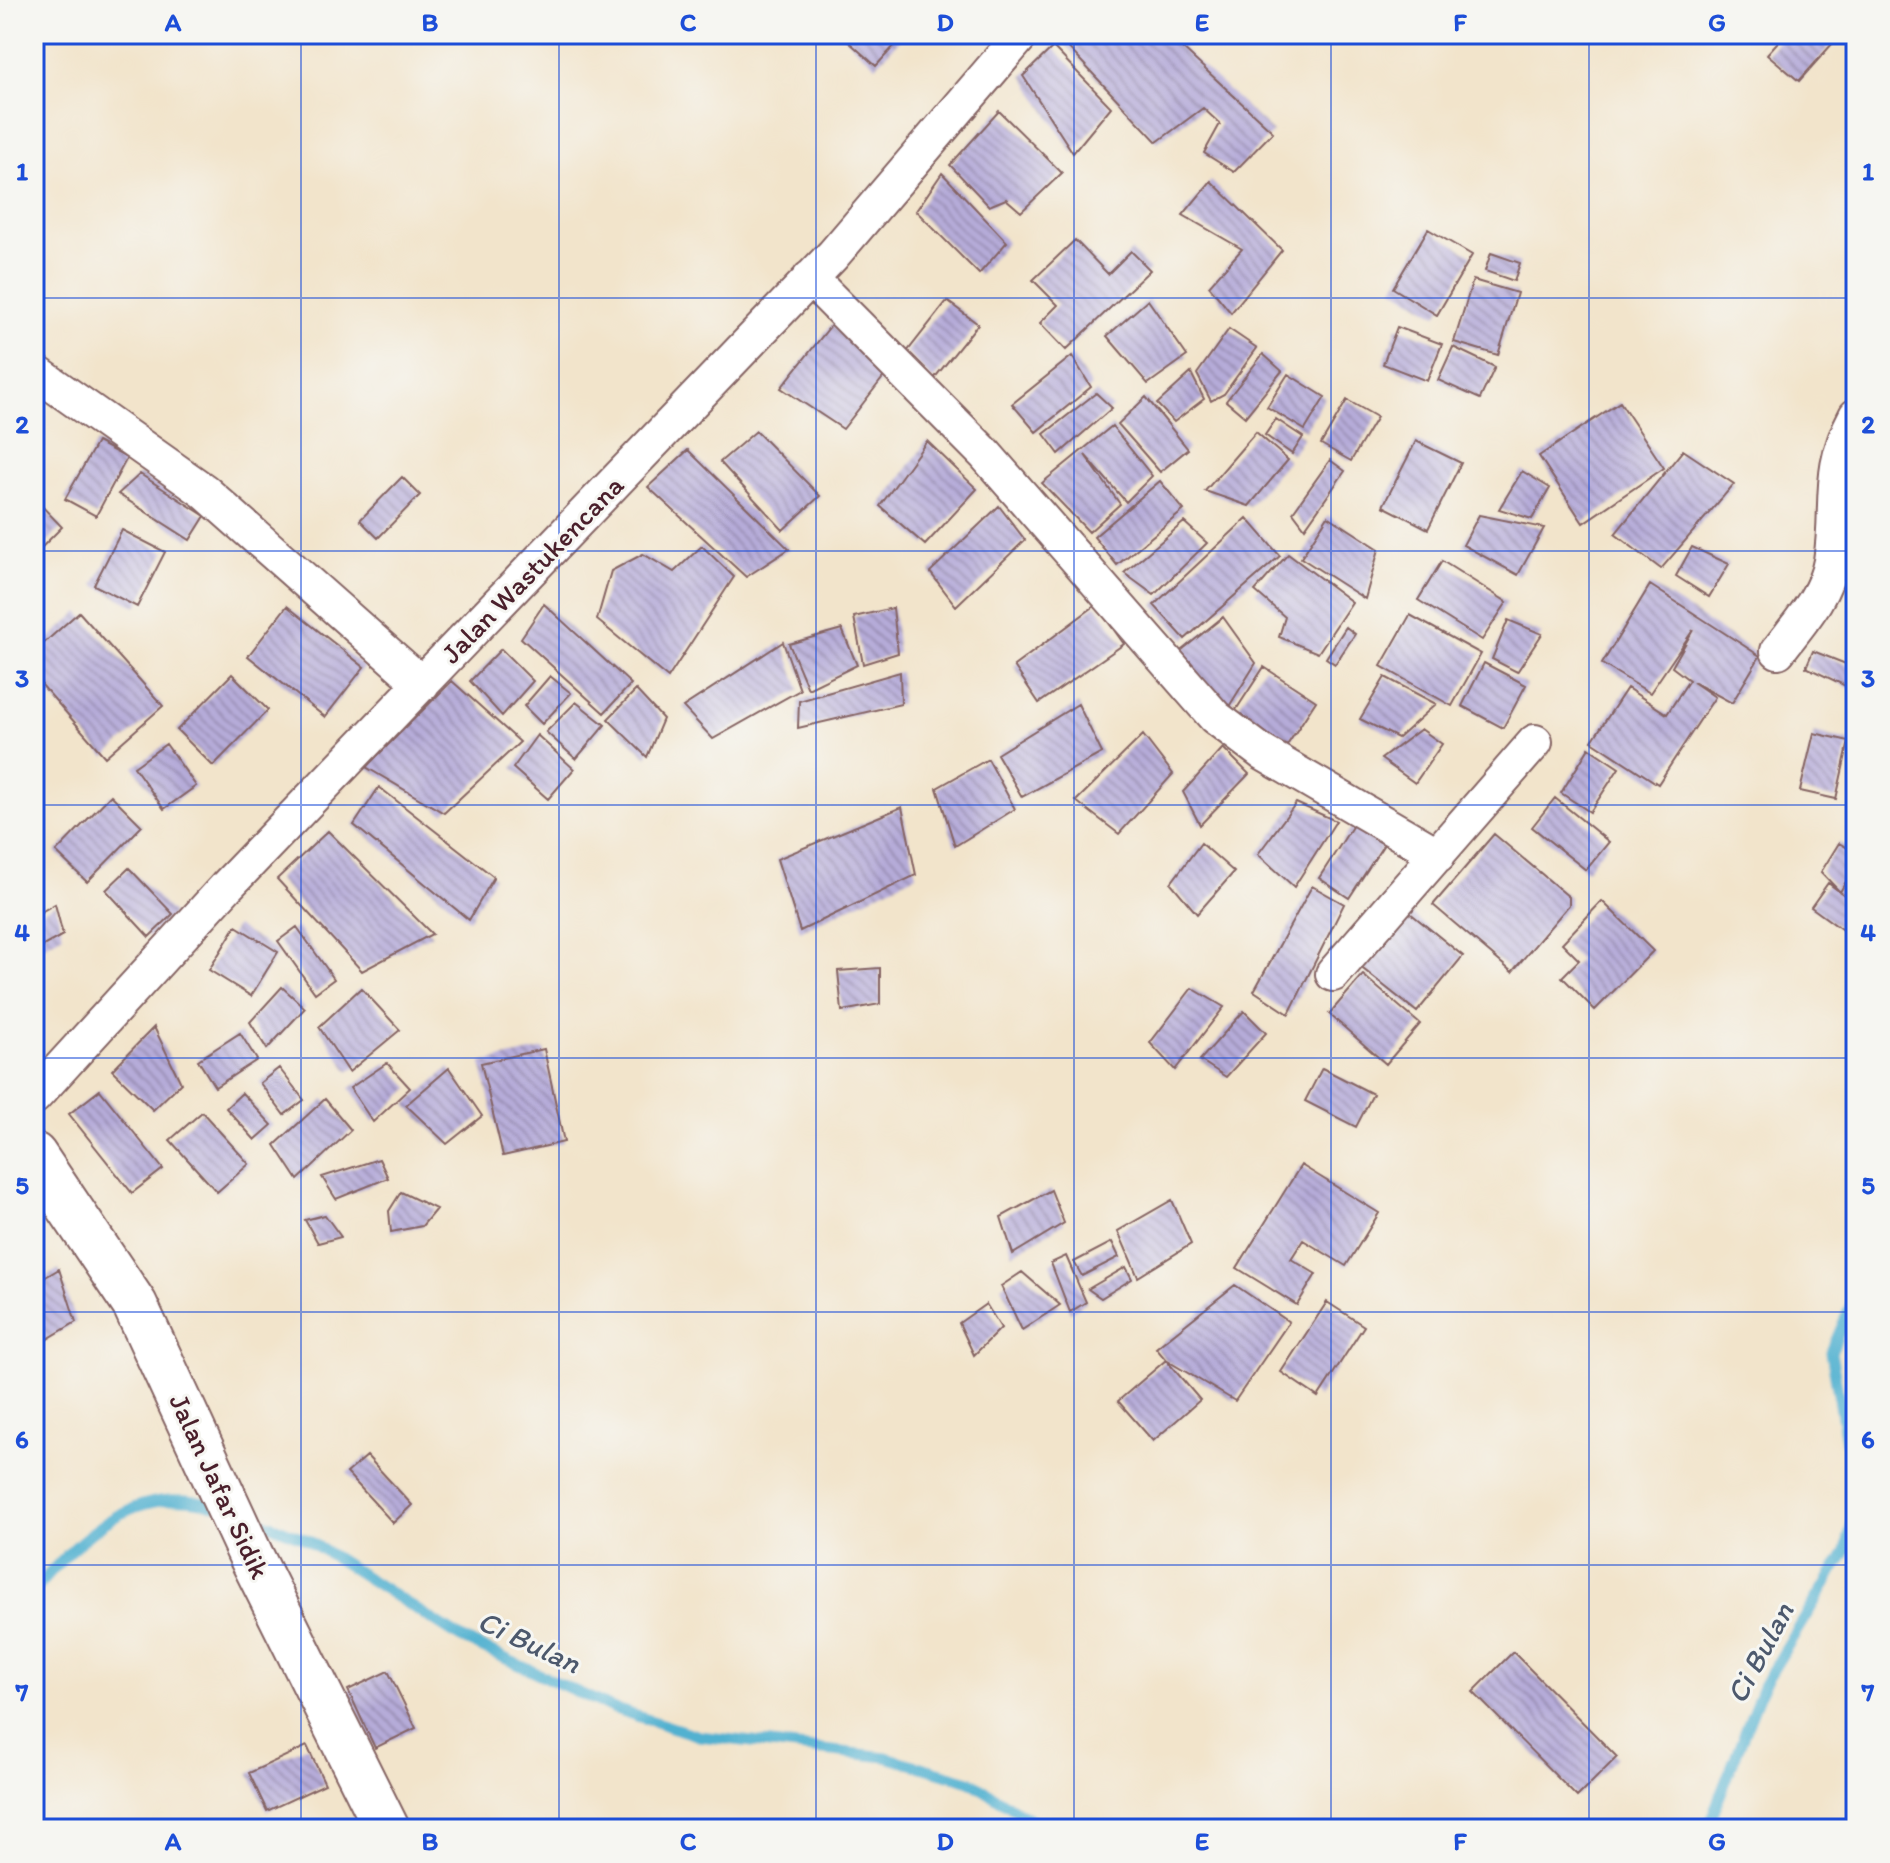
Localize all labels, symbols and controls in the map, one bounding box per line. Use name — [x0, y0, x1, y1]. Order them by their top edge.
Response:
text: A — [164, 6, 182, 38]
text: B — [422, 6, 439, 38]
text: C — [680, 6, 697, 38]
text: D — [936, 6, 954, 38]
text: E — [1195, 6, 1209, 38]
text: F — [1453, 6, 1467, 38]
text: G — [1708, 6, 1726, 38]
text: 1 — [16, 155, 28, 187]
text: 1 — [1862, 155, 1874, 187]
text: 2 — [15, 408, 29, 440]
text: 2 — [1861, 408, 1875, 440]
street label: Jalan Wastukencana — [434, 468, 631, 670]
text: 3 — [15, 662, 29, 694]
text: 3 — [1861, 662, 1875, 694]
text: 4 — [14, 916, 30, 948]
text: 4 — [1860, 916, 1876, 948]
text: 5 — [15, 1169, 29, 1201]
text: 5 — [1861, 1169, 1875, 1201]
street label: Jalan Jafar Sidik — [162, 1388, 278, 1584]
text: 6 — [15, 1423, 29, 1455]
text: 6 — [1861, 1423, 1875, 1455]
water label: Ci Bulan — [1718, 1596, 1802, 1710]
water label: Ci Bulan — [472, 1602, 586, 1681]
text: 7 — [15, 1676, 29, 1708]
text: 7 — [1861, 1676, 1875, 1708]
text: A — [164, 1825, 182, 1857]
text: B — [422, 1825, 439, 1857]
text: C — [680, 1825, 697, 1857]
text: D — [936, 1825, 954, 1857]
text: E — [1195, 1825, 1209, 1857]
text: F — [1453, 1825, 1467, 1857]
text: G — [1708, 1825, 1726, 1857]

